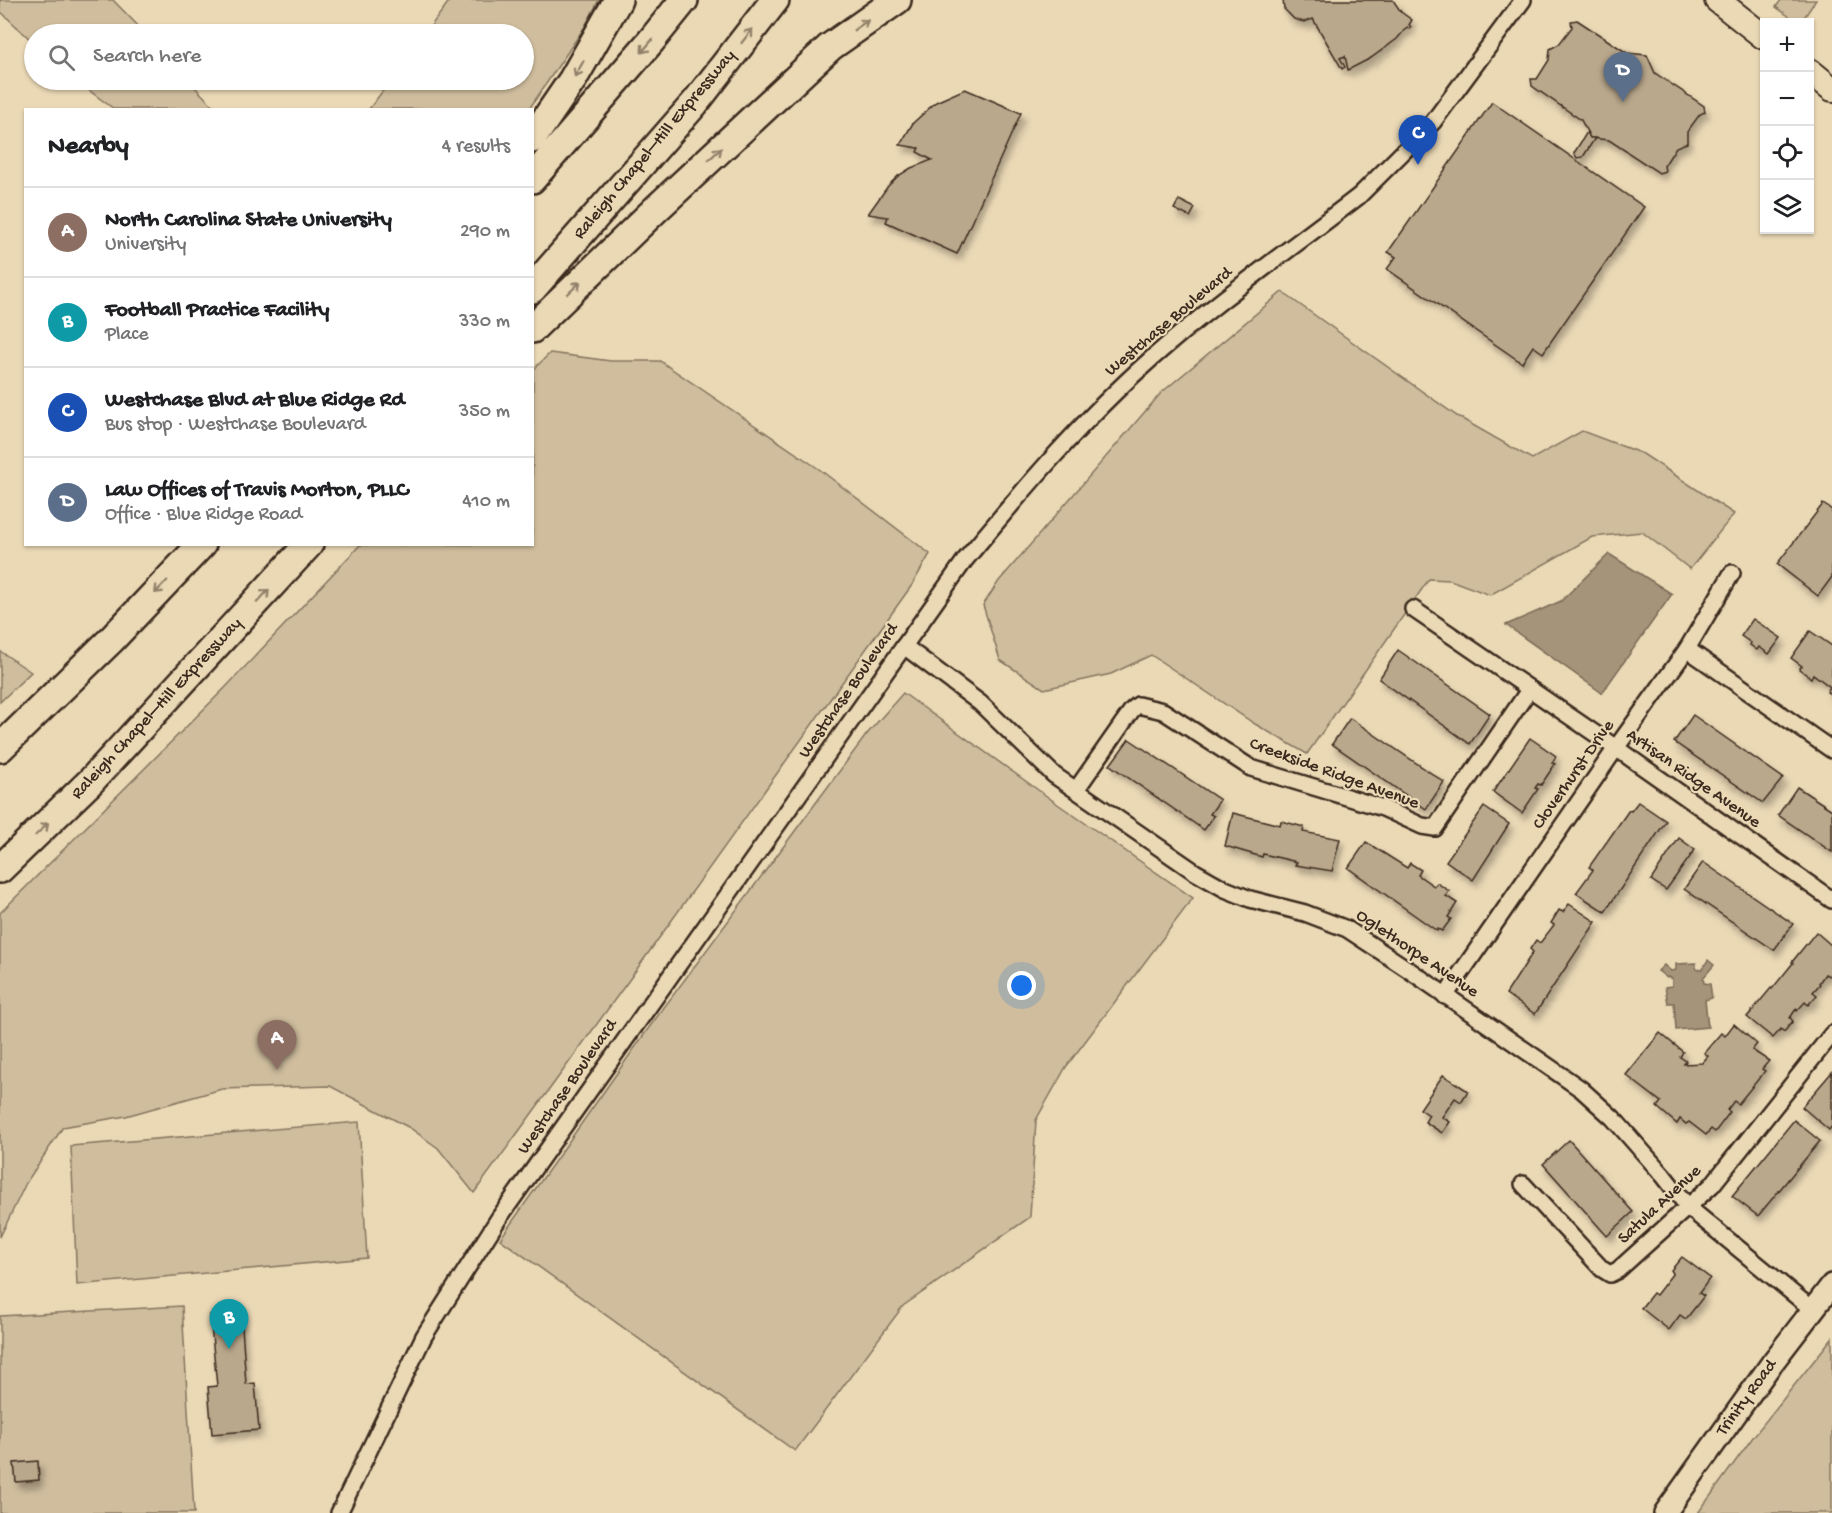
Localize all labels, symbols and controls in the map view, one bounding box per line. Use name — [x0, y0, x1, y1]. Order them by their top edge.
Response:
map controls — [1760, 18, 1814, 234]
button: + — [1760, 18, 1814, 72]
one-way arrow — [853, 19, 869, 31]
search box — [24, 24, 534, 90]
one-way arrow — [740, 28, 753, 44]
one-way arrow — [640, 38, 654, 53]
icon: search — [45, 41, 78, 74]
text: Search here — [93, 44, 201, 70]
street label: Raleigh Chapel–Hill Expressway — [570, 46, 741, 244]
pin: D — [1604, 52, 1642, 102]
one-way arrow — [572, 60, 584, 77]
button: − — [1760, 72, 1814, 126]
pin: C — [1398, 116, 1438, 165]
button: locate — [1760, 126, 1814, 180]
text: Nearby — [48, 132, 129, 163]
text: 4 results — [442, 136, 510, 159]
one-way arrow — [707, 147, 722, 161]
button: layers — [1760, 180, 1814, 234]
text: North Carolina State University — [105, 208, 392, 234]
text: A — [62, 221, 73, 244]
text: 290 m — [460, 221, 510, 244]
text: University — [105, 234, 186, 257]
street label: Westchase Boulevard — [1101, 262, 1238, 381]
one-way arrow — [567, 281, 582, 296]
text: Football Practice Facility — [105, 298, 329, 324]
text: B — [62, 311, 73, 334]
text: 330 m — [459, 311, 510, 334]
text: Place — [105, 324, 149, 347]
text: Westchase Blvd at Blue Ridge Rd — [105, 388, 404, 414]
text: C — [62, 401, 73, 424]
text: 350 m — [459, 401, 510, 424]
text: Bus stop · Westchase Boulevard — [105, 414, 366, 437]
text: Law Offices of Travis Morton, PLLC — [105, 478, 408, 504]
text: D — [61, 491, 74, 514]
text: 410 m — [462, 491, 510, 514]
text: Office · Blue Ridge Road — [105, 504, 302, 527]
one-way arrow — [155, 579, 169, 594]
one-way arrow — [256, 588, 270, 603]
street label: Raleigh Chapel–Hill Expressway — [67, 614, 247, 804]
street label: Westchase Boulevard — [795, 618, 904, 762]
street label: Cloverhurst Drive — [1529, 716, 1620, 834]
street label: Artisan Ridge Avenue — [1622, 725, 1765, 834]
street label: Creekside Ridge Avenue — [1246, 733, 1422, 815]
one-way arrow — [35, 821, 50, 836]
street label: Oglethorpe Avenue — [1352, 905, 1483, 1003]
your location — [1007, 971, 1036, 1000]
street label: Westchase Boulevard — [514, 1014, 623, 1158]
pin: A — [258, 1020, 296, 1070]
street label: Satula Avenue — [1614, 1161, 1707, 1249]
pin: B — [210, 1300, 248, 1349]
street label: Trinity Road — [1712, 1354, 1783, 1441]

